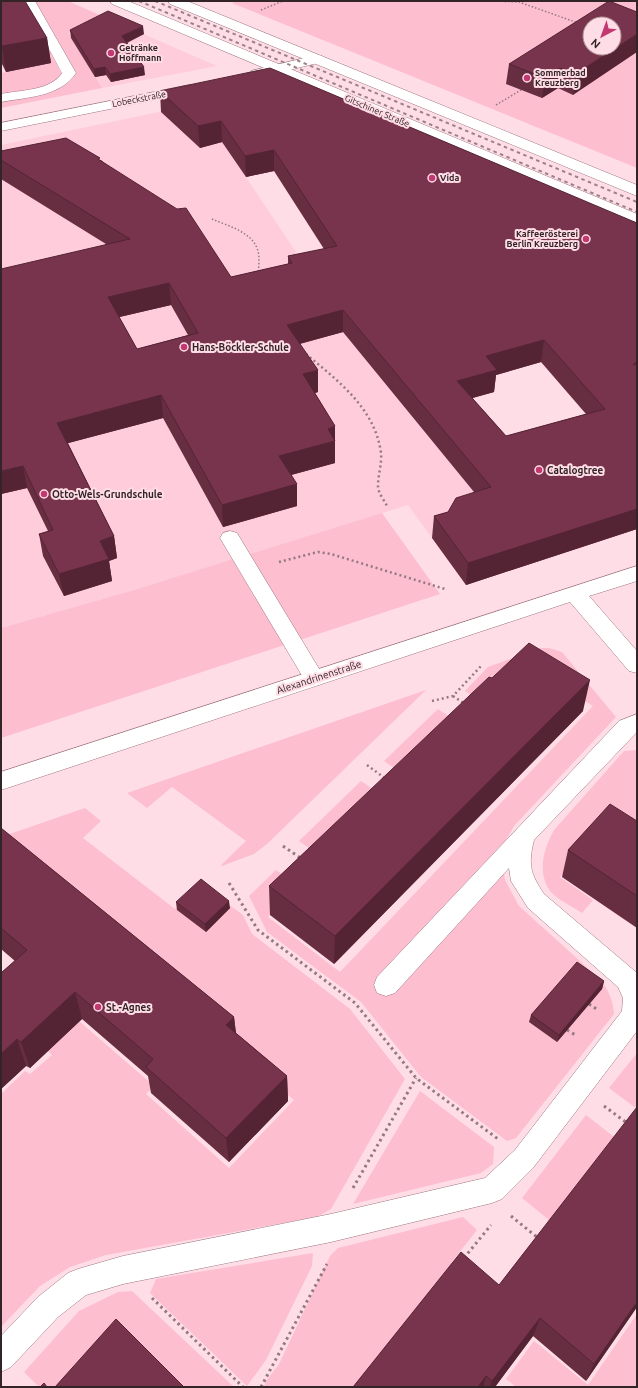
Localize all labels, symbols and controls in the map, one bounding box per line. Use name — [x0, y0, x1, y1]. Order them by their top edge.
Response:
north arrow — [582, 16, 622, 56]
text: N — [588, 36, 602, 51]
place label: Getränke Hoffmann — [119, 43, 162, 63]
marker: Getränke Hoffmann — [106, 48, 116, 58]
place label: Sommerbad Kreuzberg — [535, 68, 586, 88]
marker: Sommerbad Kreuzberg — [522, 73, 532, 83]
street label: Lobeckstraße — [111, 89, 167, 109]
street label: Gitschiner Straße — [343, 93, 411, 129]
marker: Vida — [427, 173, 437, 183]
place label: Vida — [440, 173, 459, 183]
place label: Kaffeerösterei Berlin Kreuzberg — [507, 229, 578, 249]
marker: Kaffeerösterei Berlin Kreuzberg — [581, 234, 591, 244]
marker: Hans-Böckler-Schule — [179, 342, 189, 352]
place label: Hans-Böckler-Schule — [192, 342, 289, 353]
marker: Catalogtree — [534, 465, 544, 475]
place label: Catalogtree — [547, 465, 604, 476]
marker: Otto-Wels-Grundschule — [39, 489, 49, 499]
place label: Otto-Wels-Grundschule — [52, 489, 163, 500]
street label: Alexandrinenstraße — [275, 658, 363, 696]
marker: St.-Agnes — [93, 1002, 103, 1012]
place label: St.-Agnes — [106, 1002, 151, 1013]

